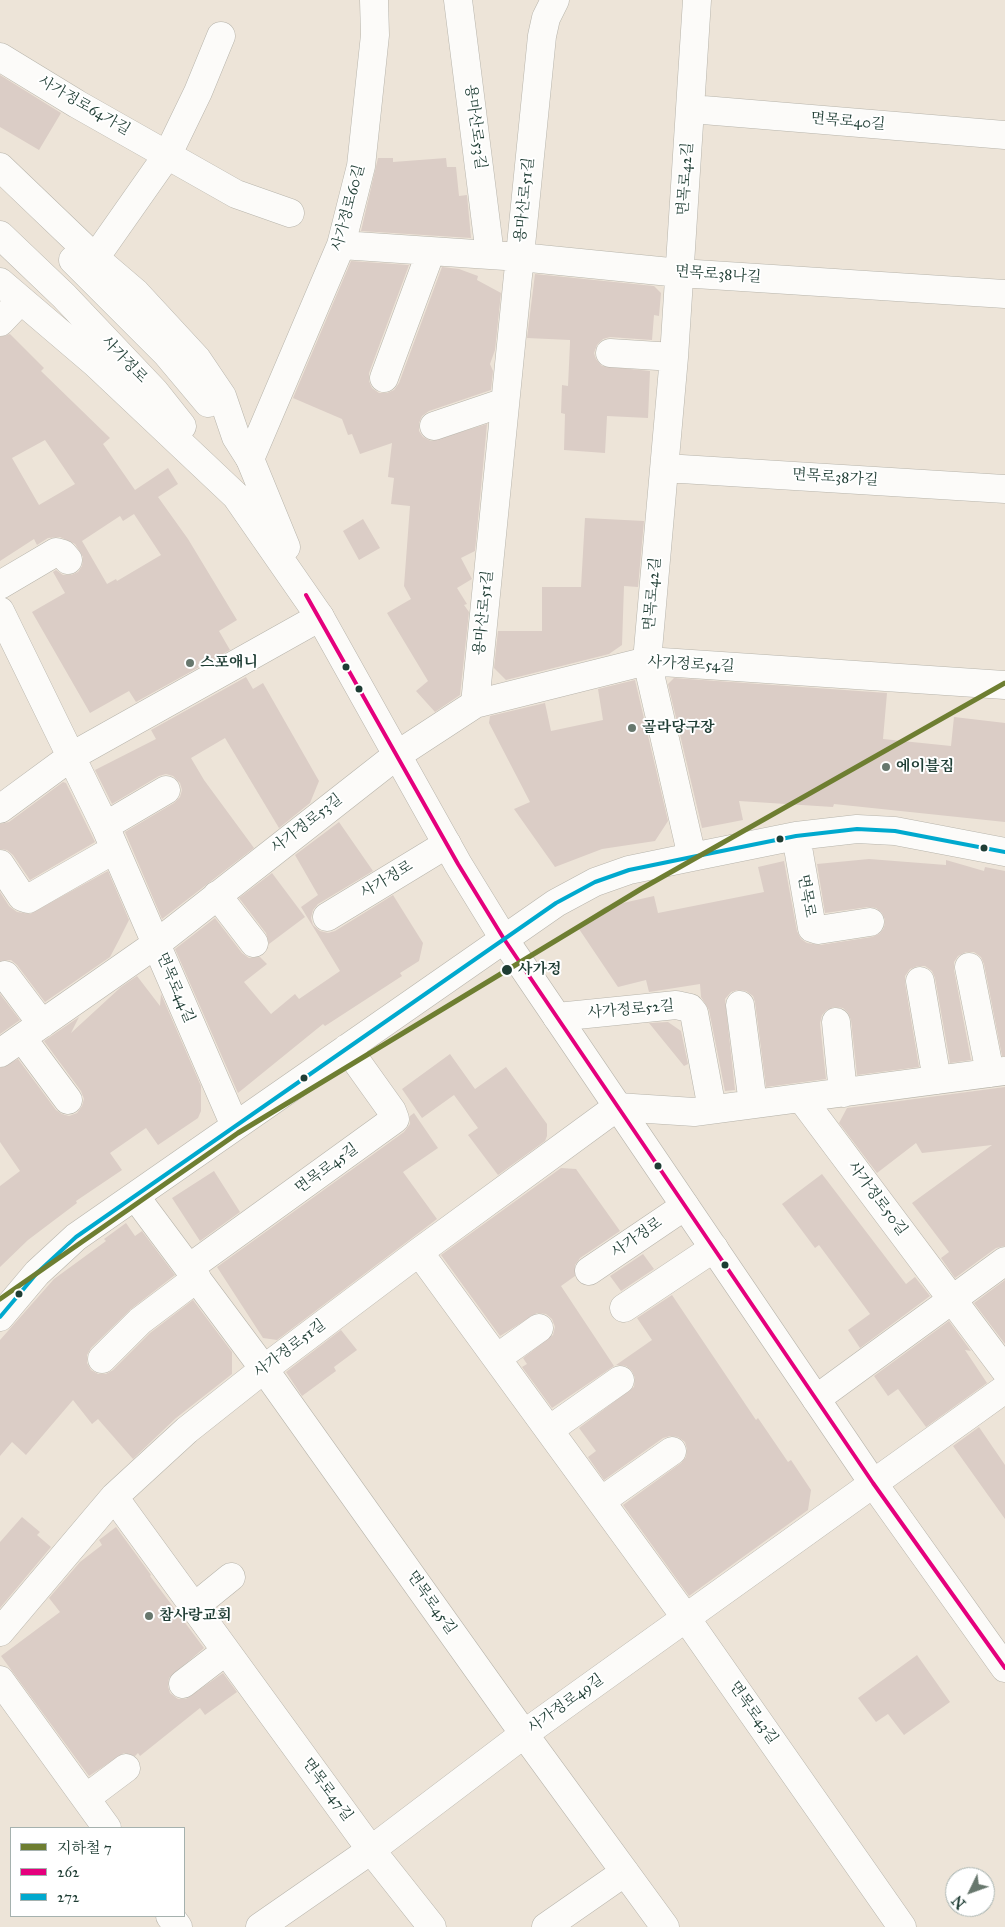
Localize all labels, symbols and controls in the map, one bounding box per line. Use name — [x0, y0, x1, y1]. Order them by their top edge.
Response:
street label: 사가정로64가길 — [35, 72, 133, 140]
street label: 용마산로53길 — [461, 84, 489, 170]
street label: 면목로40길 — [810, 110, 886, 134]
street label: 면목로42길 — [674, 142, 698, 216]
street label: 용마산로51길 — [512, 157, 538, 243]
street label: 사가정로60길 — [329, 163, 369, 253]
street label: 면목로38나길 — [674, 263, 762, 287]
street label: 사가정로 — [97, 333, 151, 387]
street label: 면목로38가길 — [791, 466, 879, 490]
street label: 면목로42길 — [641, 556, 665, 632]
street label: 용마산로51길 — [471, 570, 497, 656]
place label: 스포애니 — [200, 654, 258, 672]
street label: 사가정로54길 — [647, 654, 735, 676]
marker: 스포애니 — [184, 657, 196, 669]
unlabelled marker — [341, 662, 351, 672]
unlabelled marker — [354, 684, 364, 694]
place label: 골라당구장 — [642, 719, 714, 737]
marker: 골라당구장 — [626, 722, 638, 734]
place label: 에이블짐 — [896, 758, 954, 776]
marker: 에이블짐 — [880, 761, 892, 773]
street label: 사가정로53길 — [268, 791, 346, 857]
unlabelled marker — [775, 834, 785, 844]
unlabelled marker — [979, 843, 989, 853]
street label: 사가정로 — [358, 857, 416, 903]
street label: 면목로 — [793, 873, 819, 919]
street label: 면목로44길 — [152, 950, 198, 1026]
place label: 사가정 — [518, 961, 561, 979]
marker: 사가정 — [500, 963, 514, 977]
street label: 사가정로52길 — [587, 997, 675, 1023]
unlabelled marker — [299, 1073, 309, 1083]
street label: 면목로45길 — [292, 1140, 362, 1198]
street label: 사가정로50길 — [843, 1158, 911, 1240]
unlabelled marker — [653, 1161, 663, 1171]
street label: 사가정로 — [608, 1214, 666, 1262]
unlabelled marker — [720, 1260, 730, 1270]
unlabelled marker — [14, 1289, 24, 1299]
street label: 사가정로51길 — [251, 1316, 329, 1382]
street label: 면목로45길 — [403, 1568, 459, 1638]
place label: 참사랑교회 — [159, 1607, 231, 1625]
marker: 참사랑교회 — [143, 1610, 155, 1622]
street label: 사가정로49길 — [525, 1671, 607, 1737]
street label: 면목로43길 — [725, 1678, 781, 1748]
street label: 면목로47길 — [298, 1755, 356, 1825]
legend — [10, 1827, 185, 1917]
text: 지하철 7 — [57, 1839, 112, 1857]
text: 262 — [57, 1863, 80, 1881]
north arrow — [945, 1867, 995, 1917]
text: 272 — [57, 1888, 79, 1906]
text: N — [949, 1892, 970, 1912]

